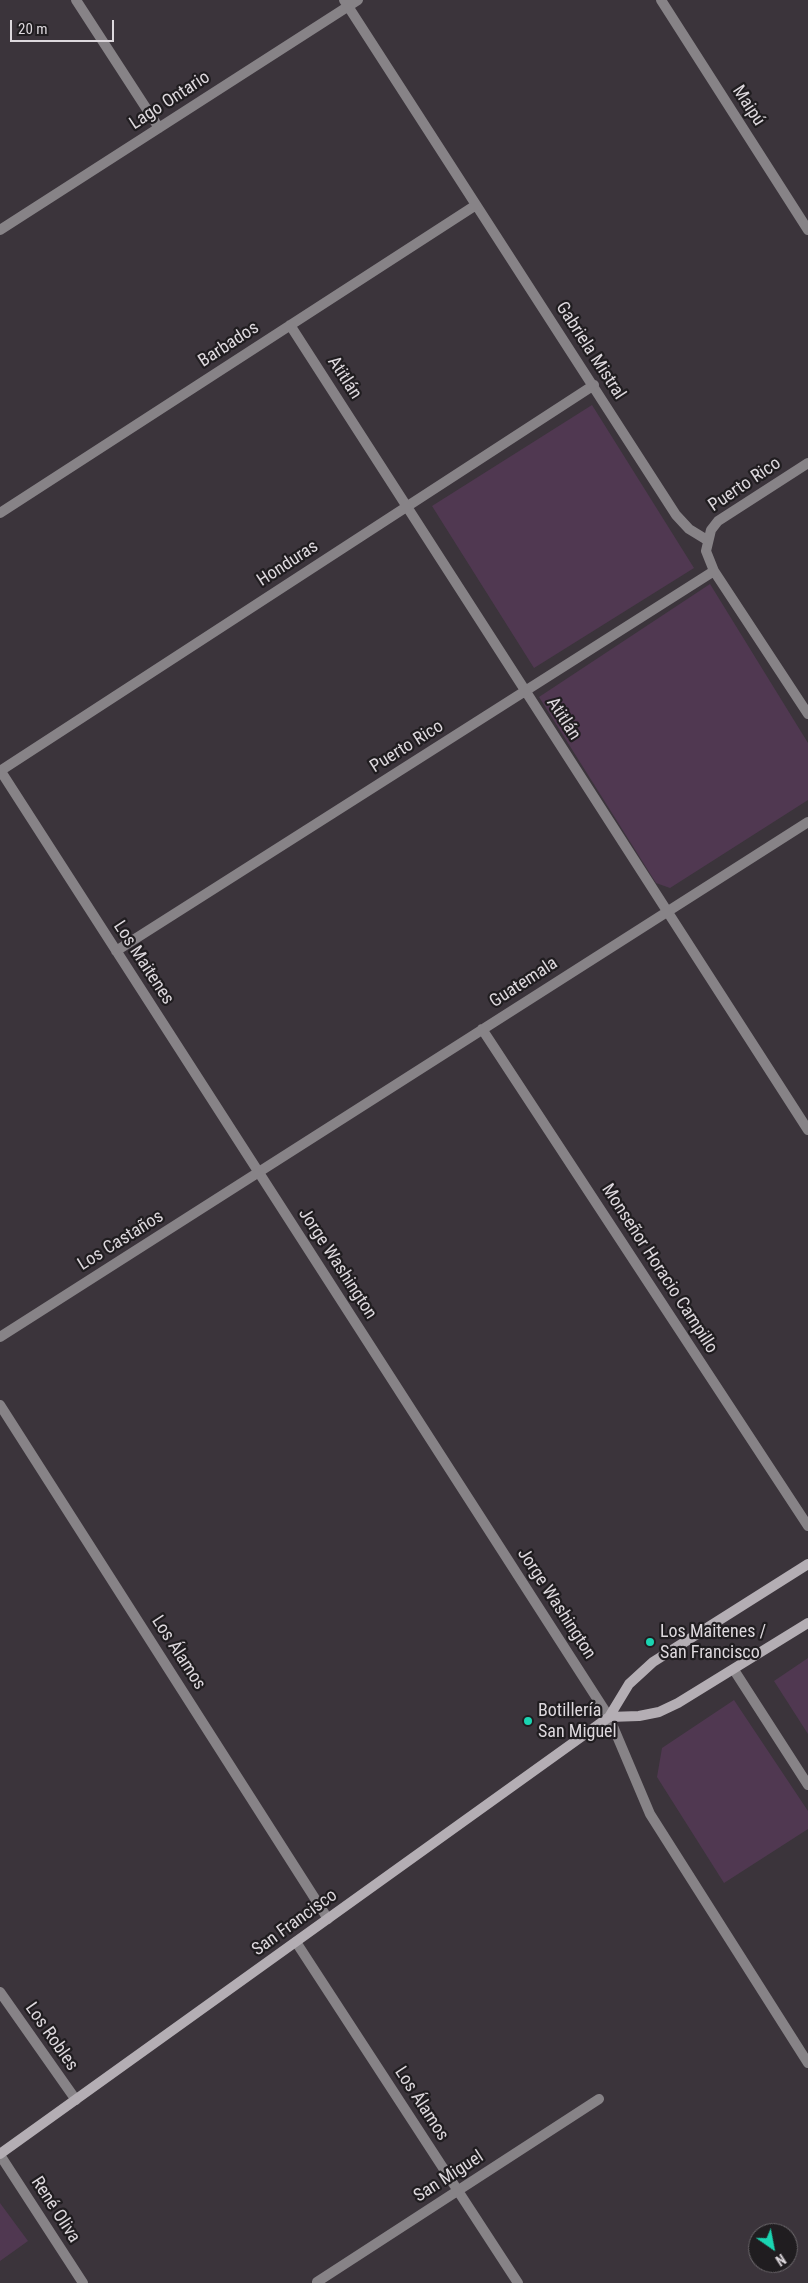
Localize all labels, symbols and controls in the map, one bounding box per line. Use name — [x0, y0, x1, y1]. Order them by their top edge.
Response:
scale bar — [12, 10, 116, 42]
text: 20 m — [18, 20, 48, 38]
street label: Lago Ontario — [126, 67, 214, 135]
street label: Maipú — [727, 82, 769, 130]
street label: Gabriela Mistral — [550, 298, 630, 404]
street label: Barbados — [195, 318, 263, 372]
street label: Atitlán — [322, 353, 366, 403]
street label: Puerto Rico — [705, 453, 785, 517]
street label: Honduras — [253, 536, 323, 592]
street label: Atitlán — [541, 694, 585, 744]
street label: Puerto Rico — [366, 716, 448, 778]
street label: Los Maitenes — [108, 917, 178, 1009]
street label: Guatemala — [486, 953, 562, 1013]
street label: Monseñor Horacio Campillo — [596, 1180, 722, 1358]
street label: Jorge Washington — [293, 1204, 381, 1324]
street label: Los Castaños — [74, 1206, 168, 1276]
street label: Jorge Washington — [512, 1544, 600, 1664]
street label: Los Álamos — [146, 1612, 210, 1694]
place label: Los Maitenes / San Francisco — [660, 1621, 766, 1664]
marker: Los Maitenes / San Francisco — [644, 1636, 656, 1648]
place label: Botillería San Miguel — [538, 1700, 617, 1742]
marker: Botillería San Miguel — [522, 1715, 534, 1727]
street label: San Francisco — [248, 1885, 342, 1961]
street label: Los Robles — [20, 1999, 82, 2075]
street label: Los Álamos — [389, 2063, 453, 2145]
street label: San Miguel — [410, 2147, 488, 2207]
street label: René Oliva — [26, 2173, 84, 2247]
north arrow — [748, 2223, 798, 2273]
text: N — [773, 2251, 789, 2269]

